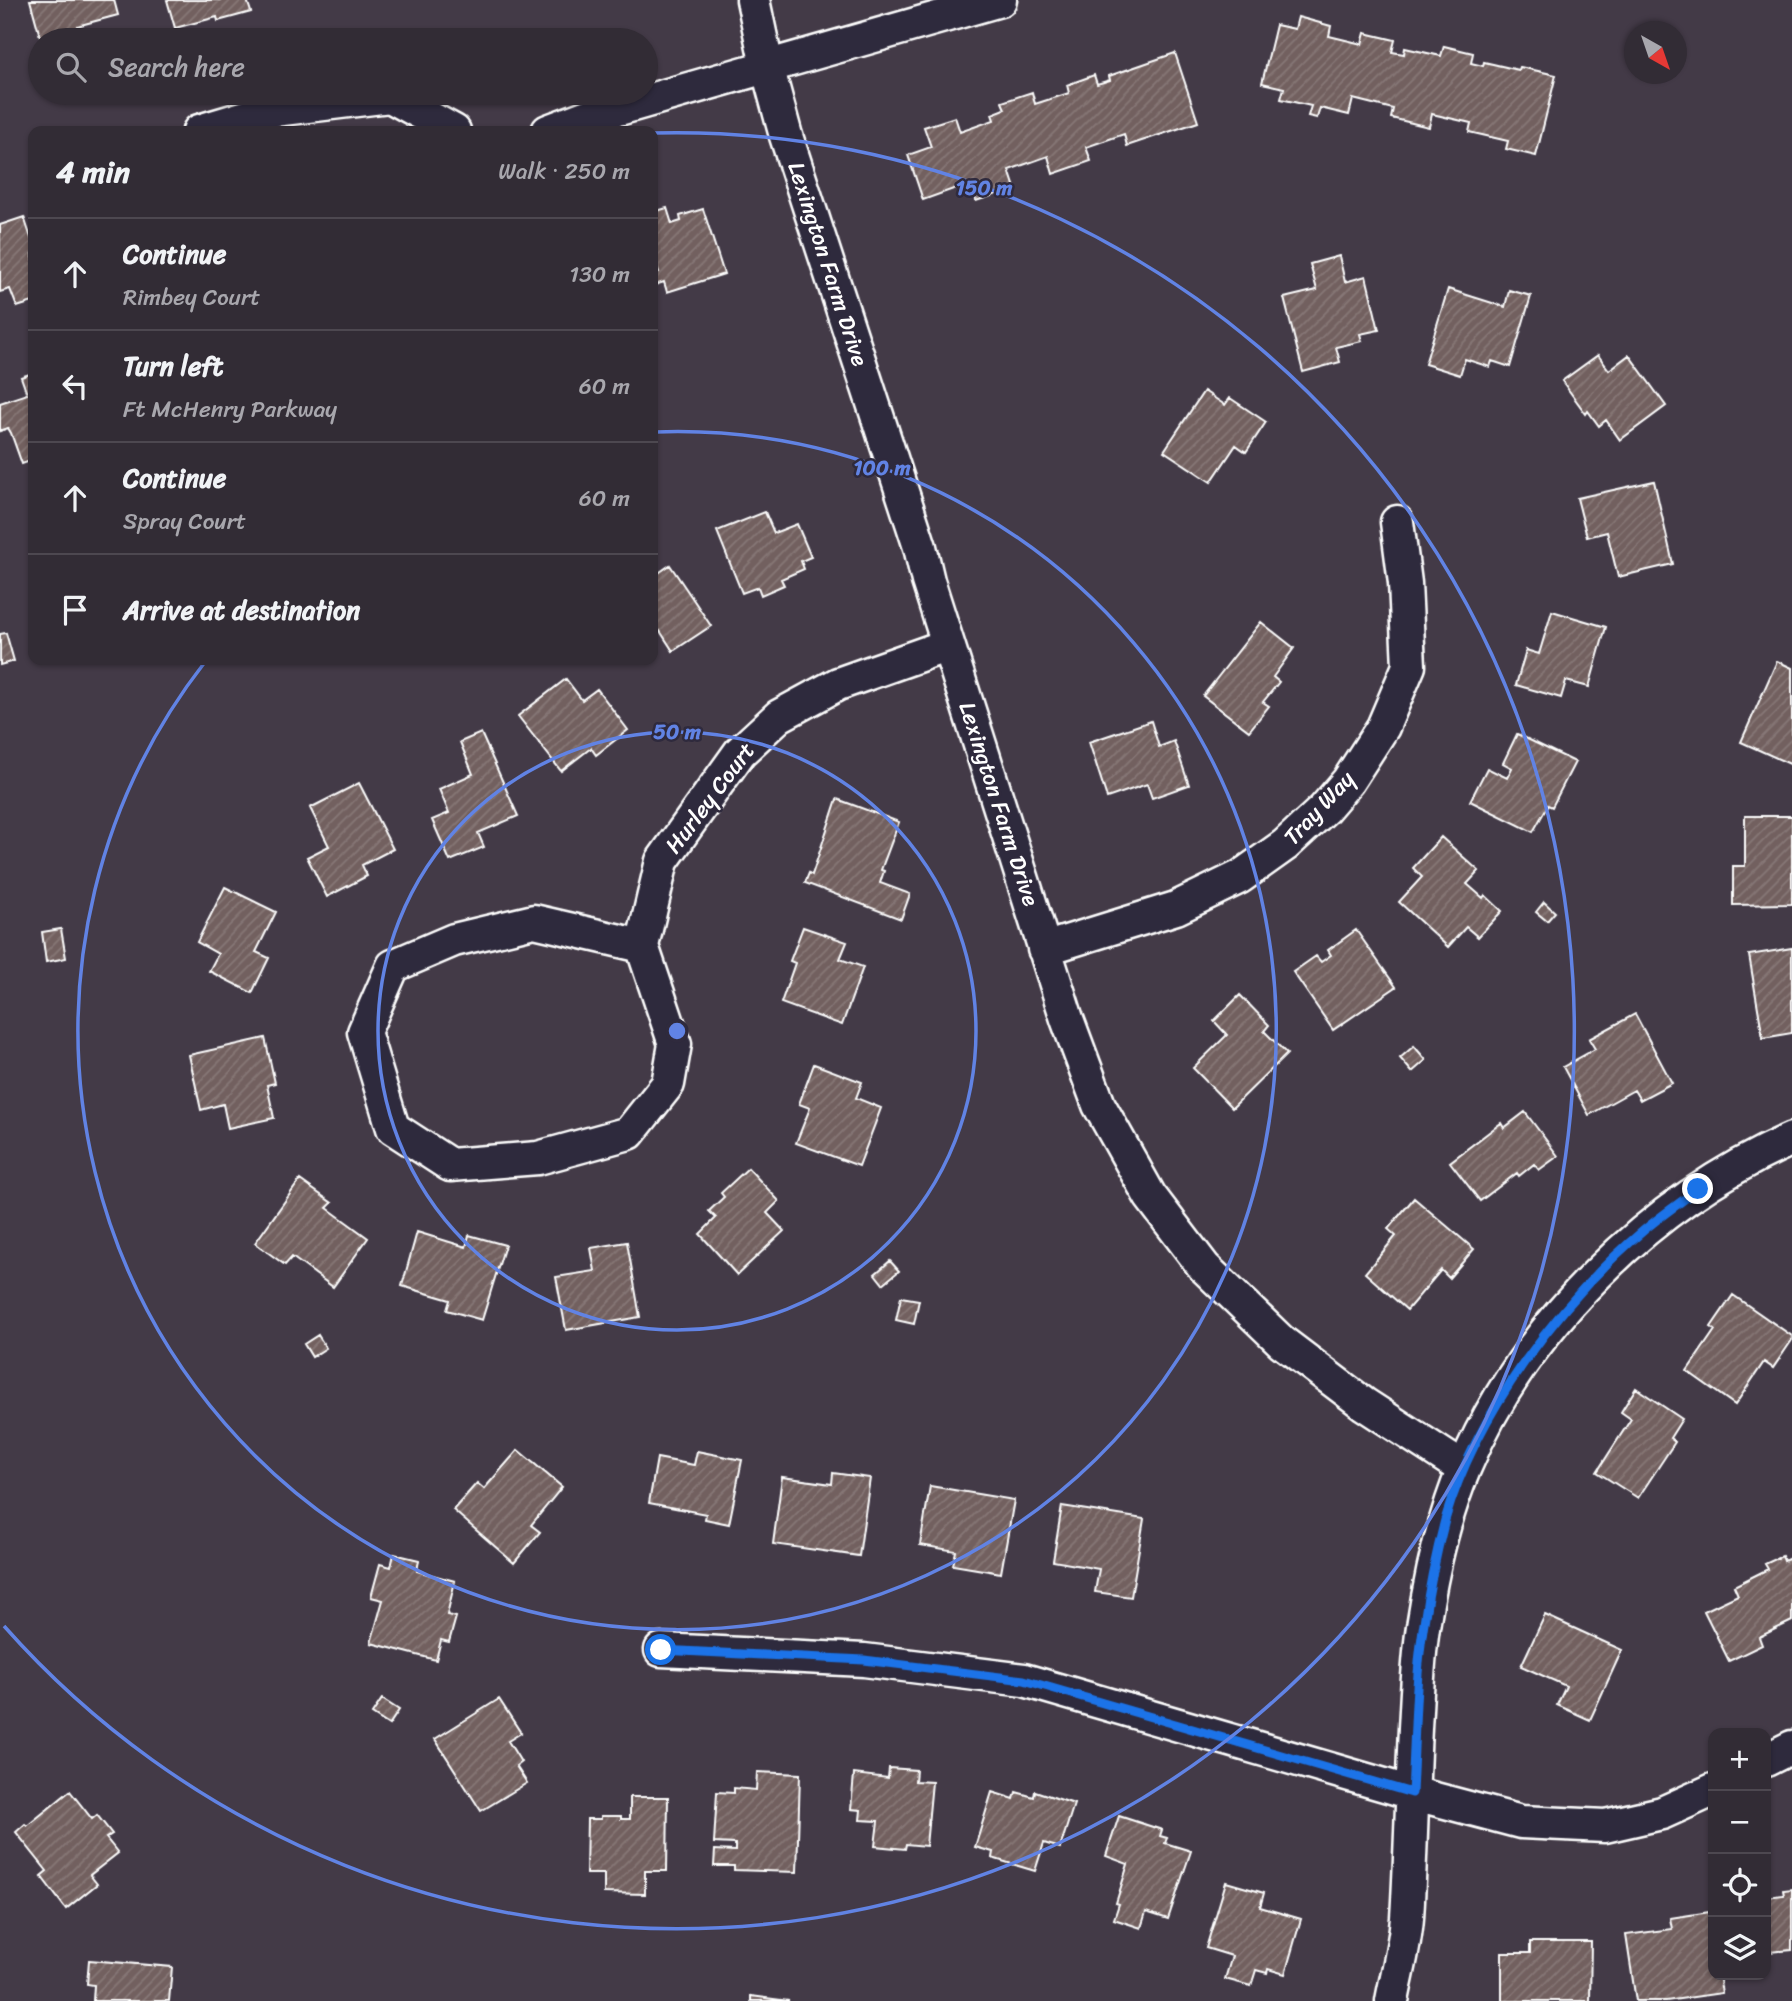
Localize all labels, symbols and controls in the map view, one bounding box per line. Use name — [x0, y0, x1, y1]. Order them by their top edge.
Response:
north arrow — [1624, 21, 1687, 84]
search box — [28, 28, 658, 105]
text: Search here — [108, 44, 245, 90]
icon: search — [52, 48, 90, 86]
text: 4 min — [56, 145, 130, 199]
text: Walk · 250 m — [498, 151, 630, 192]
street label: Lexington Farm Drive — [776, 156, 880, 372]
text: 150 m — [956, 169, 1013, 207]
text: Continue — [123, 231, 226, 277]
text: 130 m — [569, 254, 630, 295]
icon: ahead — [56, 255, 94, 293]
text: Rimbey Court — [123, 277, 260, 318]
text: Turn left — [123, 343, 223, 389]
text: 60 m — [579, 366, 630, 407]
icon: left — [56, 367, 94, 405]
text: Ft McHenry Parkway — [123, 389, 337, 430]
text: 100 m — [853, 449, 911, 487]
text: Continue — [123, 455, 226, 501]
text: 60 m — [579, 478, 630, 519]
icon: ahead — [56, 479, 94, 517]
text: Spray Court — [123, 501, 246, 542]
text: Arrive at destination — [123, 587, 360, 633]
icon: arrive — [56, 591, 94, 629]
street label: Lexington Farm Drive — [947, 696, 1051, 912]
text: 50 m — [653, 713, 702, 751]
street label: Hurley Court — [654, 733, 766, 863]
street label: Tray Way — [1273, 761, 1365, 855]
centre of rings — [665, 1019, 689, 1043]
route end — [1682, 1173, 1713, 1204]
route start — [645, 1634, 676, 1665]
map controls — [1708, 1728, 1771, 1980]
button: + — [1708, 1728, 1771, 1791]
button: − — [1708, 1791, 1771, 1854]
button: locate — [1708, 1854, 1771, 1917]
button: layers — [1708, 1917, 1771, 1980]

